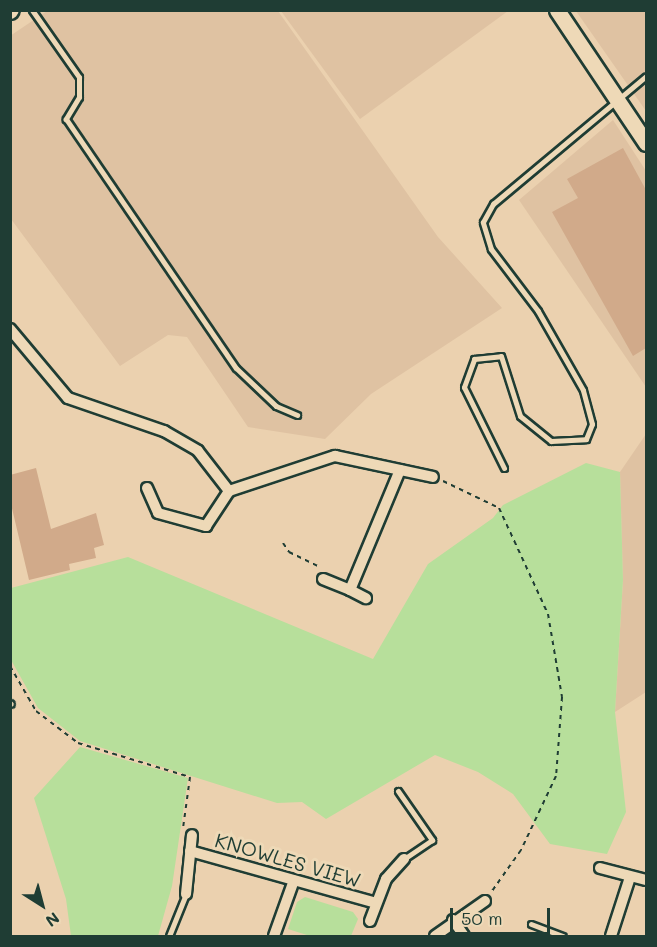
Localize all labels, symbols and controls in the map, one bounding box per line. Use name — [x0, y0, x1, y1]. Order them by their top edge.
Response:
street label: KNOWLES VIEW — [212, 828, 364, 892]
north arrow — [12, 875, 72, 935]
scale bar — [453, 896, 554, 934]
text: 50 m — [461, 906, 503, 930]
text: N — [42, 908, 64, 932]

